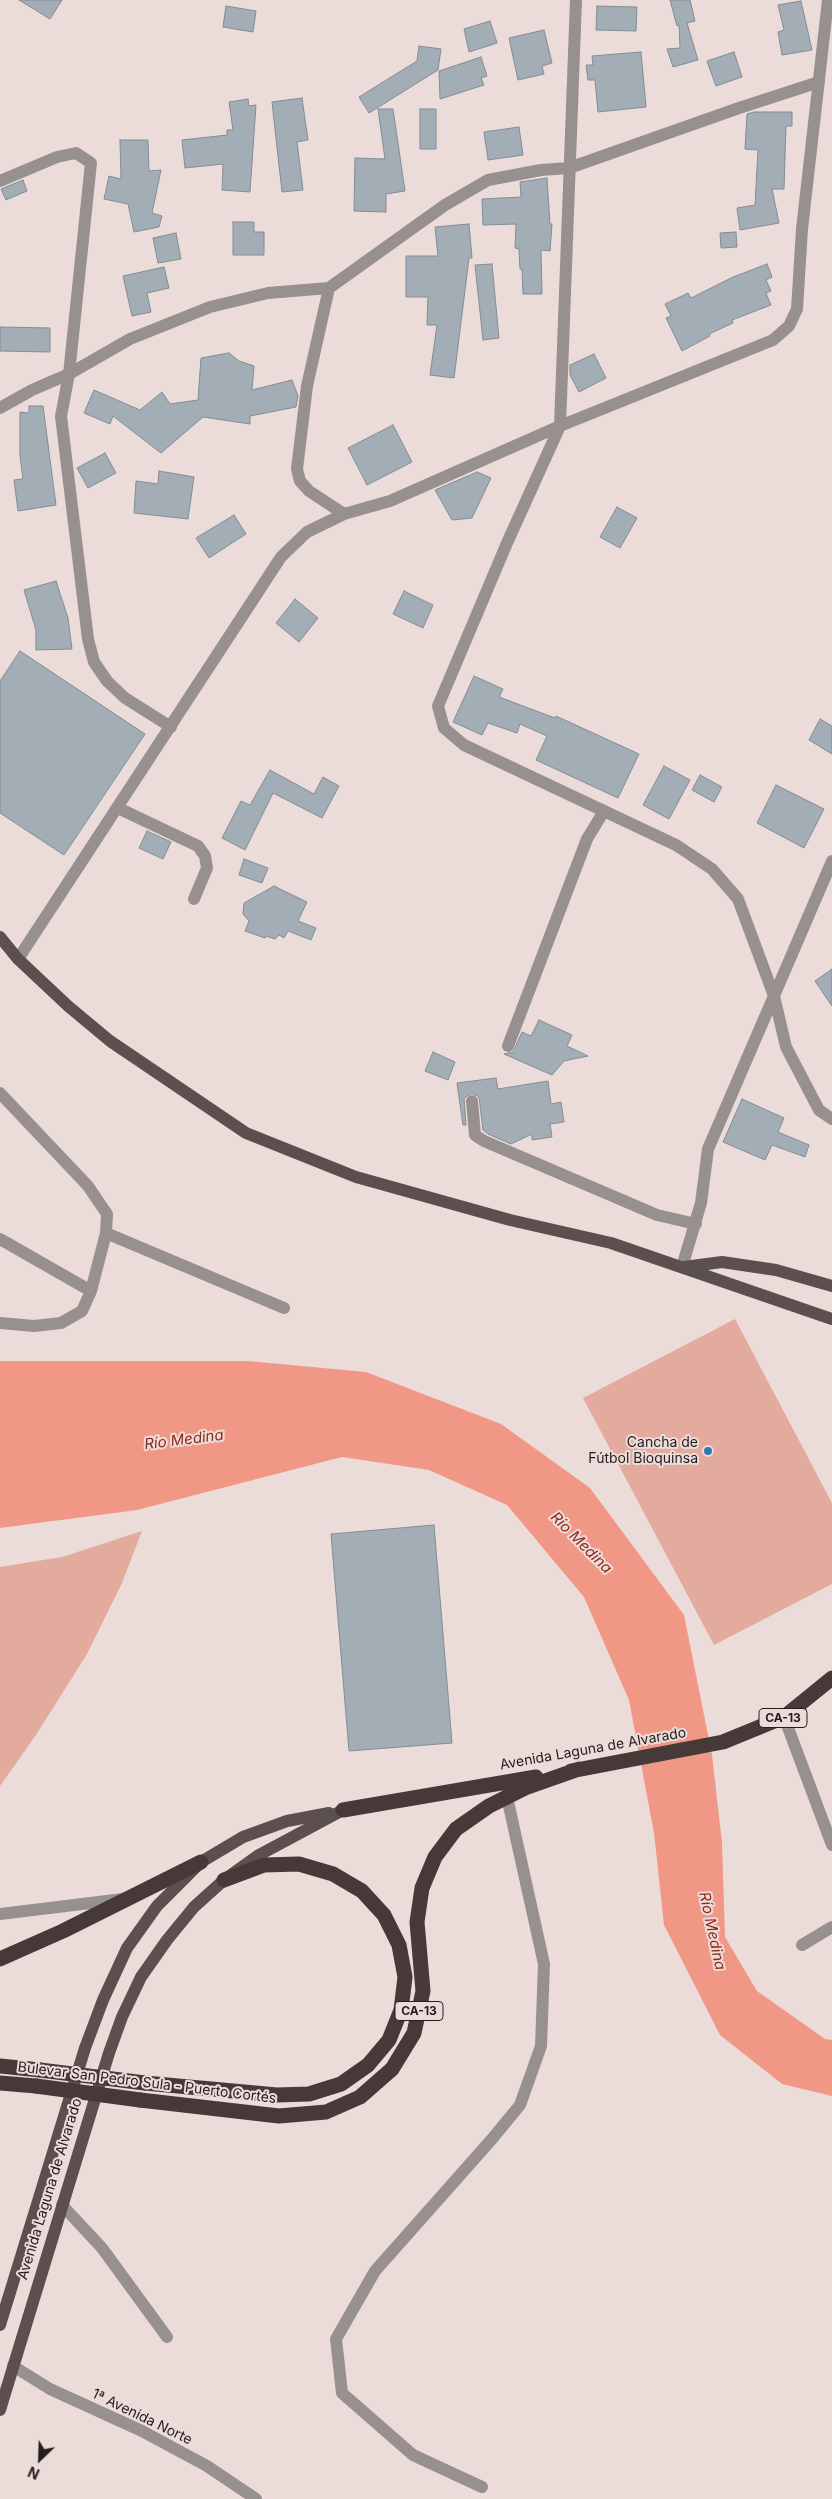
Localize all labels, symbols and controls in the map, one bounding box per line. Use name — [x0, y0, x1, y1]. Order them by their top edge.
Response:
water label: Río Medina — [143, 1426, 225, 1454]
place label: Cancha de Fútbol Bioquinsa — [588, 1435, 698, 1468]
marker: Cancha de Fútbol Bioquinsa — [702, 1445, 714, 1457]
water label: Río Medina — [546, 1508, 616, 1578]
road number: CA-13 — [759, 1709, 807, 1728]
street label: Avenida Laguna de Alvarado — [499, 1724, 687, 1774]
water label: Río Medina — [695, 1890, 729, 1972]
road number: CA-13 — [395, 2002, 443, 2020]
street label: Bulevar San Pedro Sula - Puerto Cortés — [17, 2059, 277, 2107]
street label: Avenida Laguna de Alvarado — [14, 2096, 86, 2282]
street label: 1ª Avenida Norte — [89, 2385, 195, 2449]
north arrow — [15, 2434, 65, 2484]
text: N — [25, 2463, 42, 2483]

